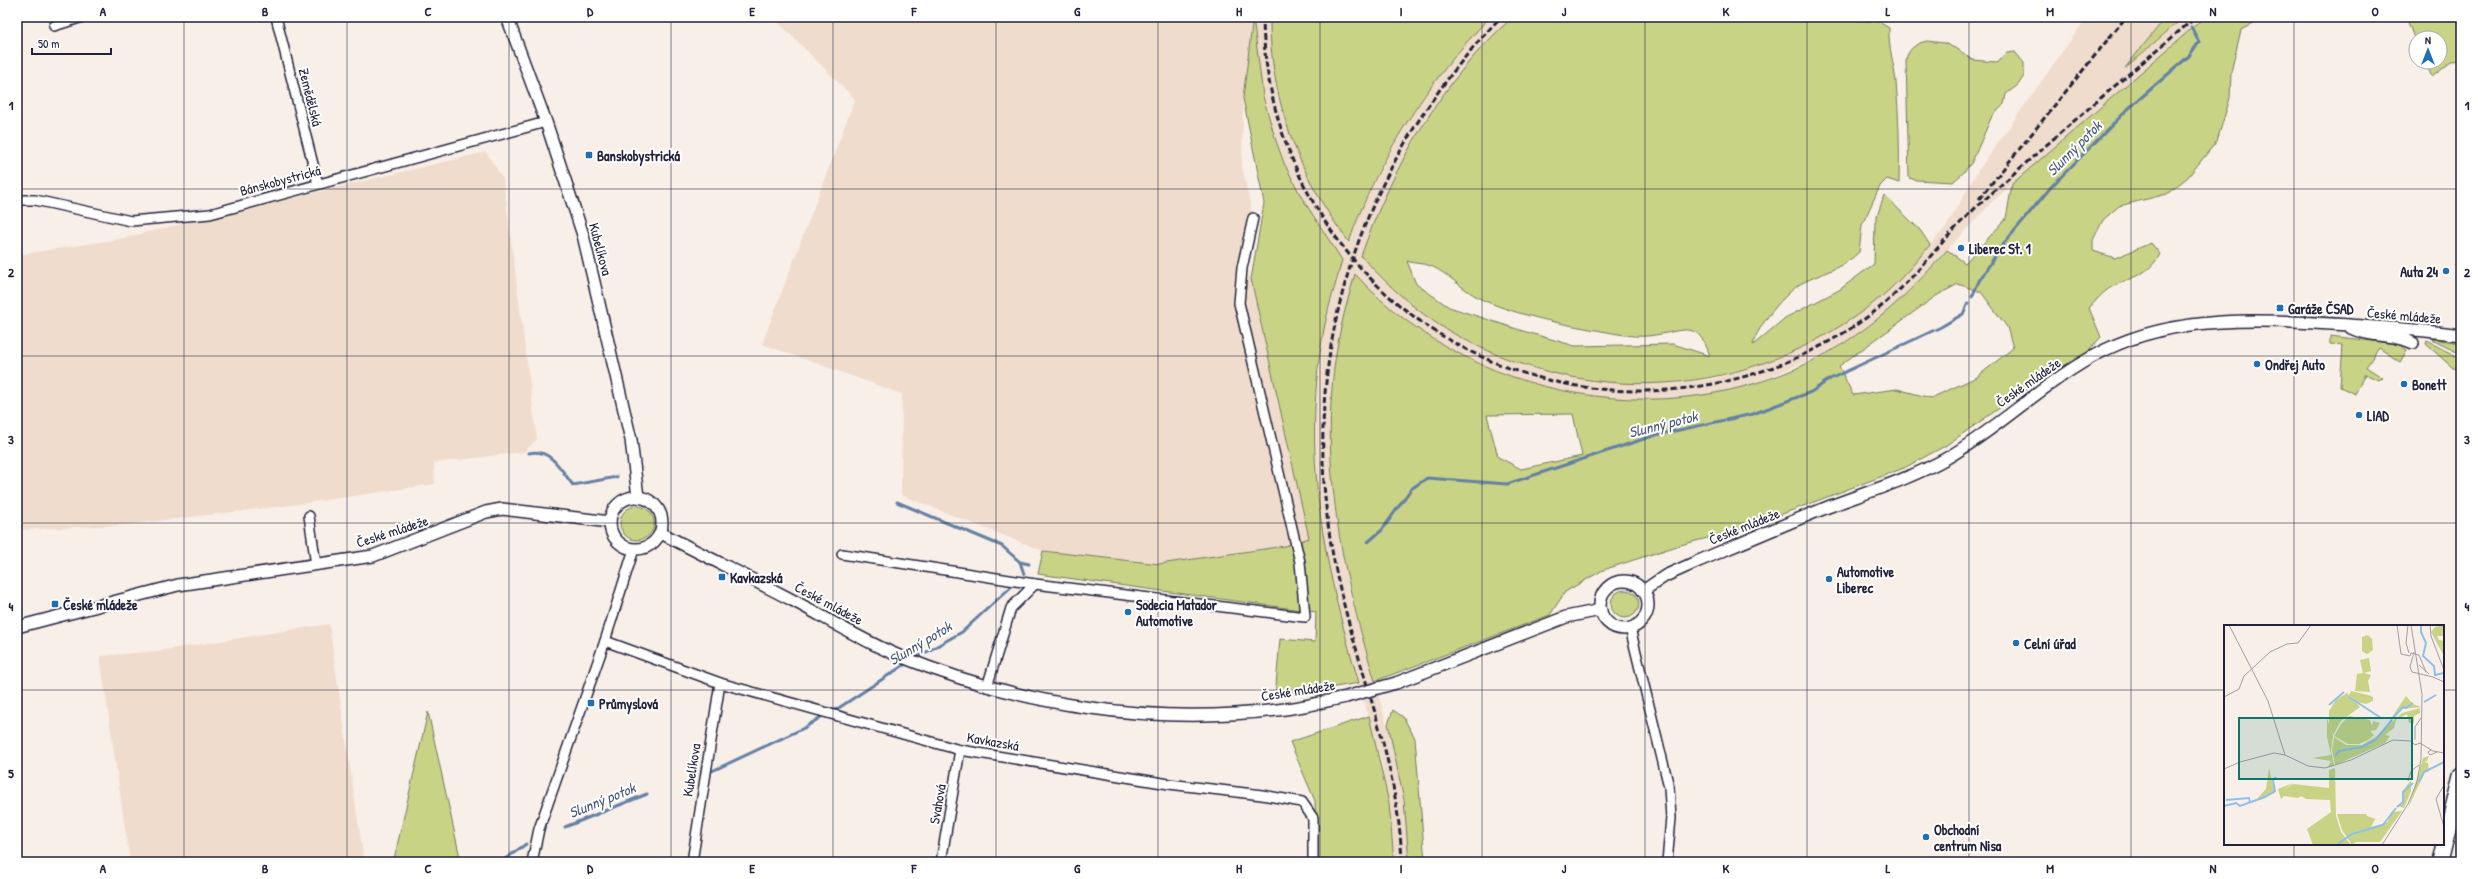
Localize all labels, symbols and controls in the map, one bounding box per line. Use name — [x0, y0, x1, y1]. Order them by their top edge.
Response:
text: A — [100, 2, 107, 20]
text: B — [262, 2, 269, 20]
text: C — [424, 2, 432, 20]
text: D — [587, 2, 594, 20]
text: E — [749, 2, 755, 20]
text: F — [911, 2, 918, 20]
text: G — [1074, 2, 1081, 20]
text: H — [1236, 2, 1242, 20]
text: I — [1399, 2, 1403, 20]
text: J — [1562, 2, 1567, 20]
text: K — [1723, 2, 1730, 20]
text: L — [1886, 2, 1891, 20]
text: M — [2046, 2, 2054, 20]
text: N — [2210, 2, 2217, 20]
text: O — [2371, 2, 2379, 20]
scale bar — [32, 30, 111, 56]
north arrow — [2408, 30, 2448, 70]
text: N — [2425, 33, 2431, 47]
text: 50 m — [38, 35, 59, 52]
street label: Zemědělská — [295, 66, 328, 129]
text: 1 — [9, 96, 14, 114]
text: 1 — [2465, 96, 2470, 114]
water label: Slunný potok — [2042, 115, 2107, 180]
place label: Banskobystrická — [597, 146, 680, 167]
marker: Banskobystrická — [584, 150, 594, 160]
street label: Bánskobystrická — [237, 160, 323, 201]
street label: Kubelíkova — [585, 221, 617, 278]
place label: Liberec St. 1 — [1969, 239, 2031, 258]
marker: Liberec St. 1 — [1956, 243, 1966, 253]
place label: Auta 24 — [2400, 262, 2439, 281]
text: 2 — [8, 263, 15, 281]
text: 2 — [2464, 263, 2471, 281]
marker: Auta 24 — [2441, 266, 2451, 276]
place label: Garáže ČSAD — [2288, 299, 2354, 318]
street label: České mládeže — [2366, 302, 2442, 328]
marker: Garáže ČSAD — [2275, 303, 2285, 313]
street label: České mládeže — [1992, 353, 2064, 411]
place label: Ondřej Auto — [2265, 355, 2325, 375]
marker: Ondřej Auto — [2252, 359, 2262, 369]
place label: Bonett — [2412, 375, 2447, 394]
marker: Bonett — [2399, 379, 2409, 389]
water label: Slunný potok — [1626, 405, 1701, 443]
place label: LIAD — [2367, 406, 2389, 425]
marker: LIAD — [2354, 410, 2364, 420]
text: 3 — [8, 430, 14, 448]
text: 3 — [2464, 430, 2470, 448]
street label: České mládeže — [1706, 503, 1783, 549]
street label: České mládeže — [354, 510, 431, 552]
place label: Automotive Liberec — [1837, 562, 1895, 597]
place label: Kavkazská — [730, 568, 783, 587]
marker: Kavkazská — [717, 572, 727, 582]
marker: Automotive Liberec — [1824, 574, 1834, 584]
street label: České mládeže — [792, 577, 867, 629]
place label: České mládeže — [63, 595, 138, 614]
place label: Sodecia Matador Automotive — [1136, 595, 1218, 630]
text: 4 — [9, 597, 14, 615]
text: 4 — [2465, 597, 2470, 615]
marker: České mládeže — [50, 599, 60, 609]
marker: Sodecia Matador Automotive — [1123, 607, 1133, 617]
water label: Slunný potok — [885, 615, 957, 670]
inset map — [2224, 625, 2444, 845]
place label: Celní úřad — [2024, 634, 2076, 653]
marker: Celní úřad — [2011, 638, 2021, 648]
street label: České mládeže — [1260, 675, 1337, 705]
place label: Průmyslová — [599, 694, 659, 715]
marker: Průmyslová — [586, 698, 596, 708]
street label: Kavkazská — [966, 727, 1021, 755]
street label: Kubelíkova — [677, 742, 705, 798]
text: 5 — [8, 764, 14, 782]
text: 5 — [2464, 764, 2470, 782]
water label: Slunný potok — [566, 776, 640, 823]
street label: Svahová — [924, 782, 950, 825]
place label: Obchodní centrum Nisa — [1934, 820, 2002, 855]
marker: Obchodní centrum Nisa — [1921, 832, 1931, 842]
text: A — [100, 859, 107, 877]
text: B — [262, 859, 269, 877]
text: C — [424, 859, 432, 877]
text: D — [587, 859, 594, 877]
text: E — [749, 859, 755, 877]
text: F — [911, 859, 918, 877]
text: G — [1074, 859, 1081, 877]
text: H — [1236, 859, 1242, 877]
text: I — [1399, 859, 1403, 877]
text: J — [1562, 859, 1567, 877]
text: K — [1723, 859, 1730, 877]
text: L — [1886, 859, 1891, 877]
text: M — [2046, 859, 2054, 877]
text: N — [2210, 859, 2217, 877]
text: O — [2371, 859, 2379, 877]

